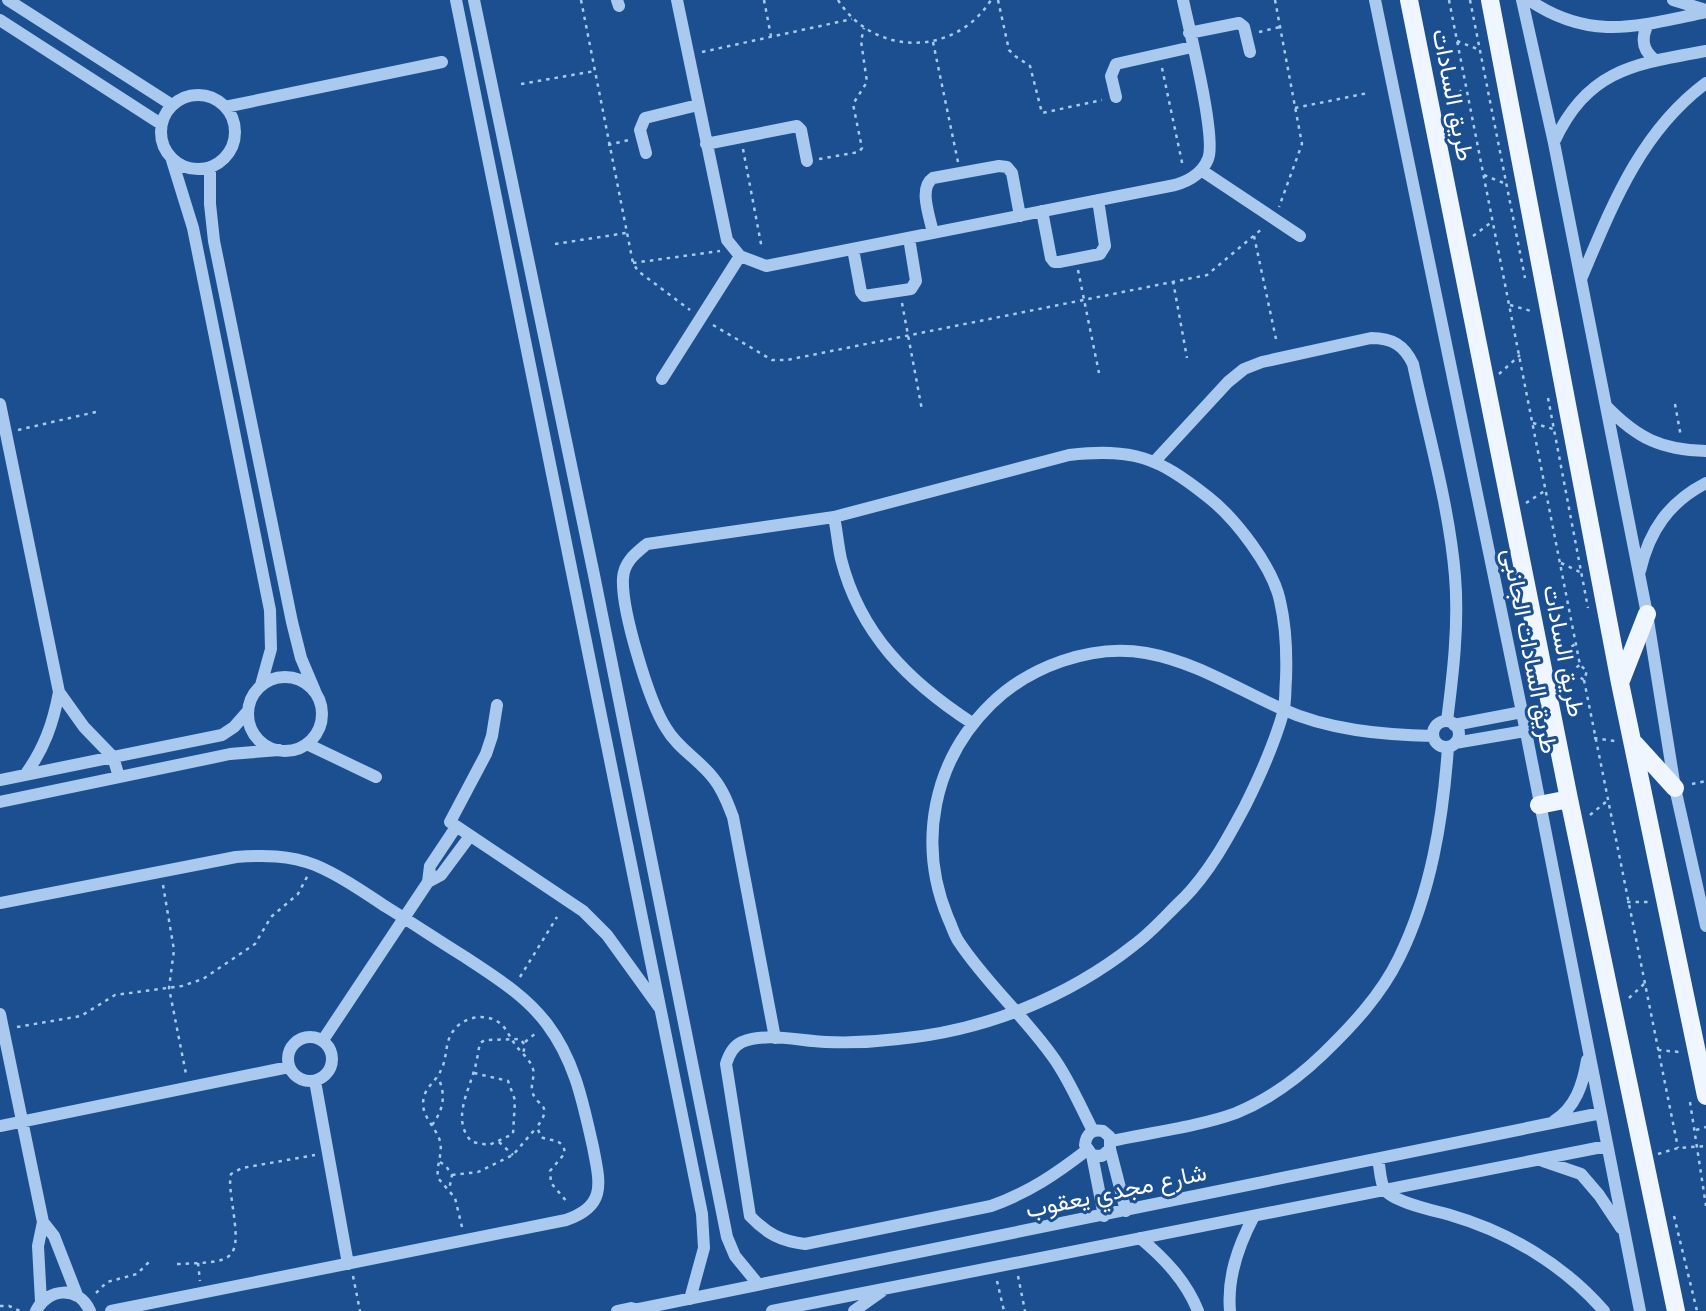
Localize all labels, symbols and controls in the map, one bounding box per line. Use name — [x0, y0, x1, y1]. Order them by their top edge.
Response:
street label: طريق السادات — [1425, 26, 1481, 164]
street label: طريق السادات الجانبى — [1496, 546, 1564, 756]
street label: طريق السادات — [1537, 582, 1591, 720]
street label: شارع مجدي يعقوب — [1023, 1157, 1210, 1229]

